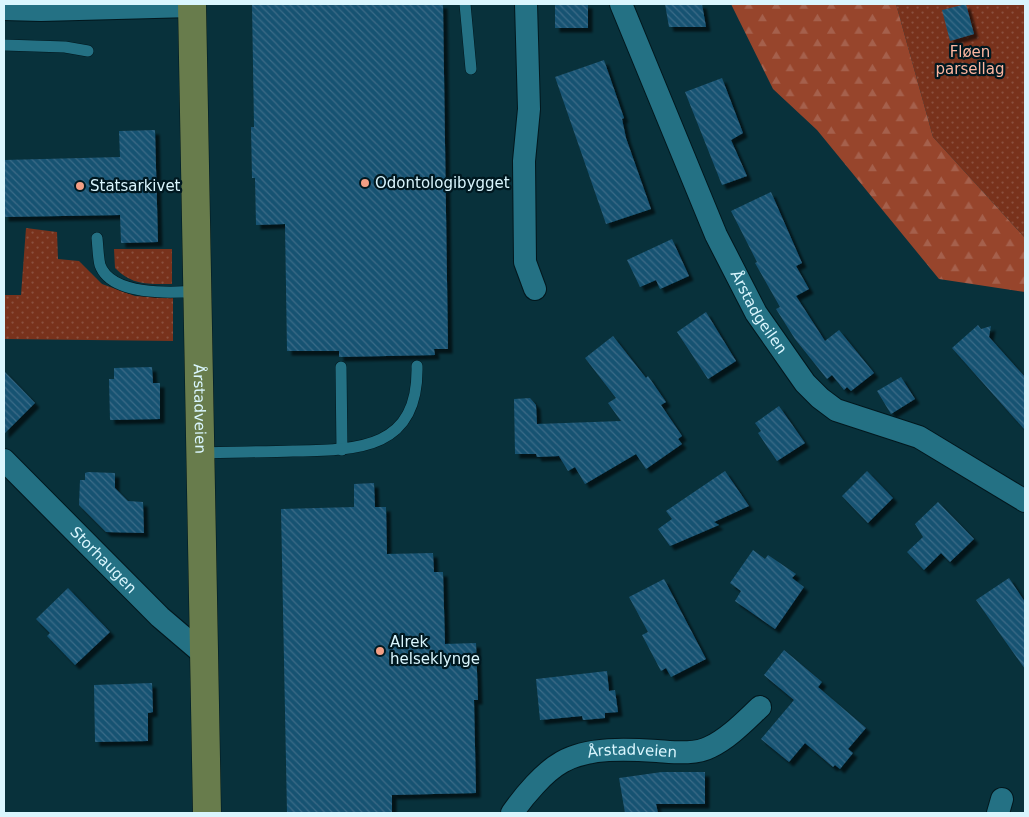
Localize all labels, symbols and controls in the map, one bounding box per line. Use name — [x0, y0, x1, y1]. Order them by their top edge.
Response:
park label: Fløen parsellag — [936, 43, 1004, 78]
place label: Odontologibygget — [375, 174, 510, 192]
place label: Statsarkivet — [90, 177, 181, 195]
marker: Odontologibygget — [359, 177, 371, 189]
marker: Statsarkivet — [74, 180, 86, 192]
street label: Årstadgeilen — [727, 267, 791, 357]
street label: Årstadveien — [190, 364, 209, 454]
street label: Storhaugen — [66, 523, 140, 597]
place label: Alrek helseklynge — [390, 633, 480, 668]
marker: Alrek helseklynge — [374, 645, 386, 657]
street label: Årstadveien — [586, 741, 678, 762]

